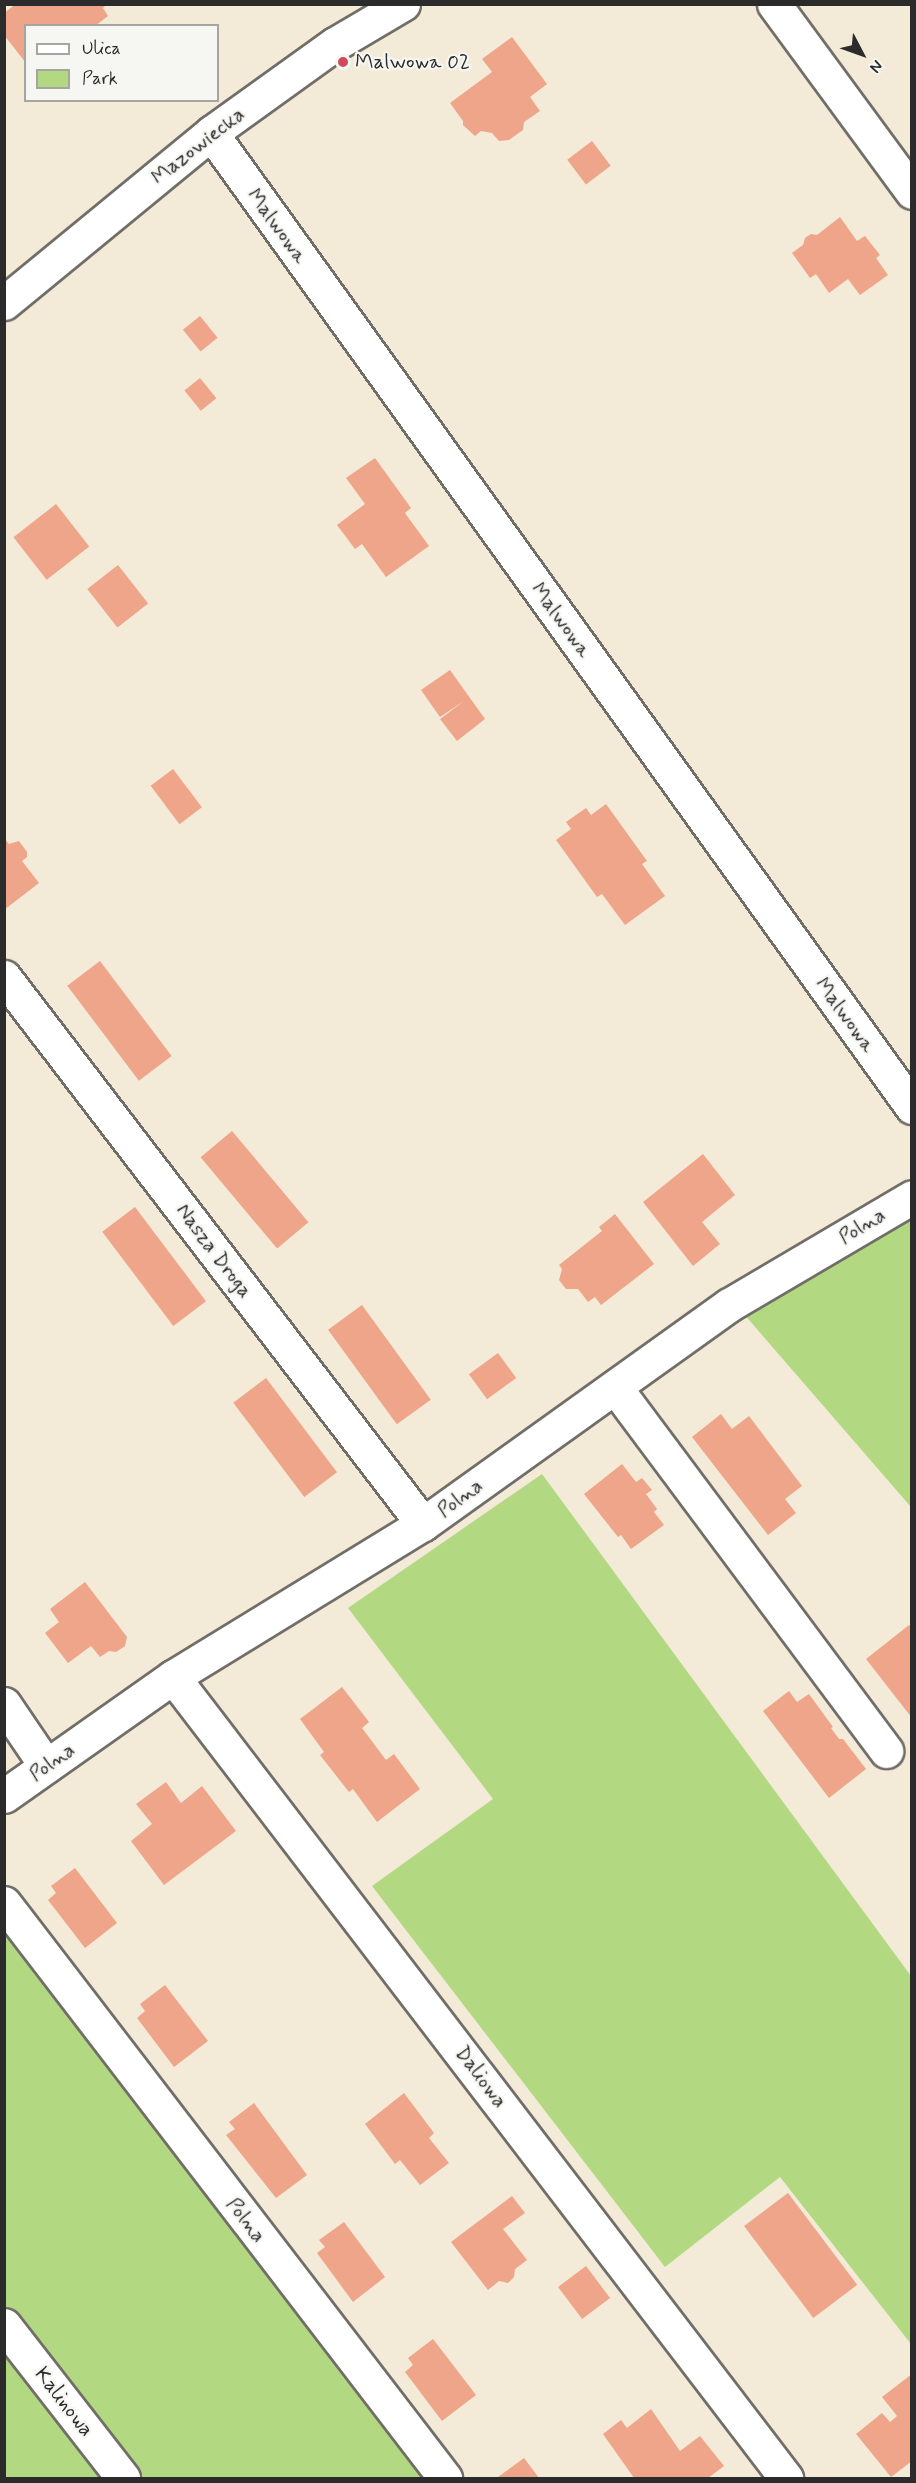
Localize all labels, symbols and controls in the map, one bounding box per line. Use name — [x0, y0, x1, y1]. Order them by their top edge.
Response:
legend — [24, 24, 219, 102]
north arrow — [832, 24, 892, 84]
text: Ulica — [82, 37, 121, 61]
place label: Malwowa 02 — [355, 49, 470, 75]
marker: Malwowa 02 — [336, 55, 350, 69]
text: N — [865, 55, 887, 77]
text: Park — [82, 67, 118, 91]
street label: Mazowiecka — [146, 102, 250, 190]
street label: Malwowa — [241, 184, 313, 268]
street label: Malwowa — [525, 578, 597, 662]
street label: Malwowa — [809, 973, 881, 1057]
street label: Nasza Droga — [170, 1199, 258, 1303]
street label: Polna — [834, 1202, 890, 1250]
street label: Polna — [432, 1473, 488, 1523]
street label: Polna — [24, 1737, 80, 1787]
street label: Daliowa — [449, 2041, 513, 2113]
street label: Polna — [221, 2192, 271, 2248]
street label: Kalinowa — [29, 2362, 99, 2442]

